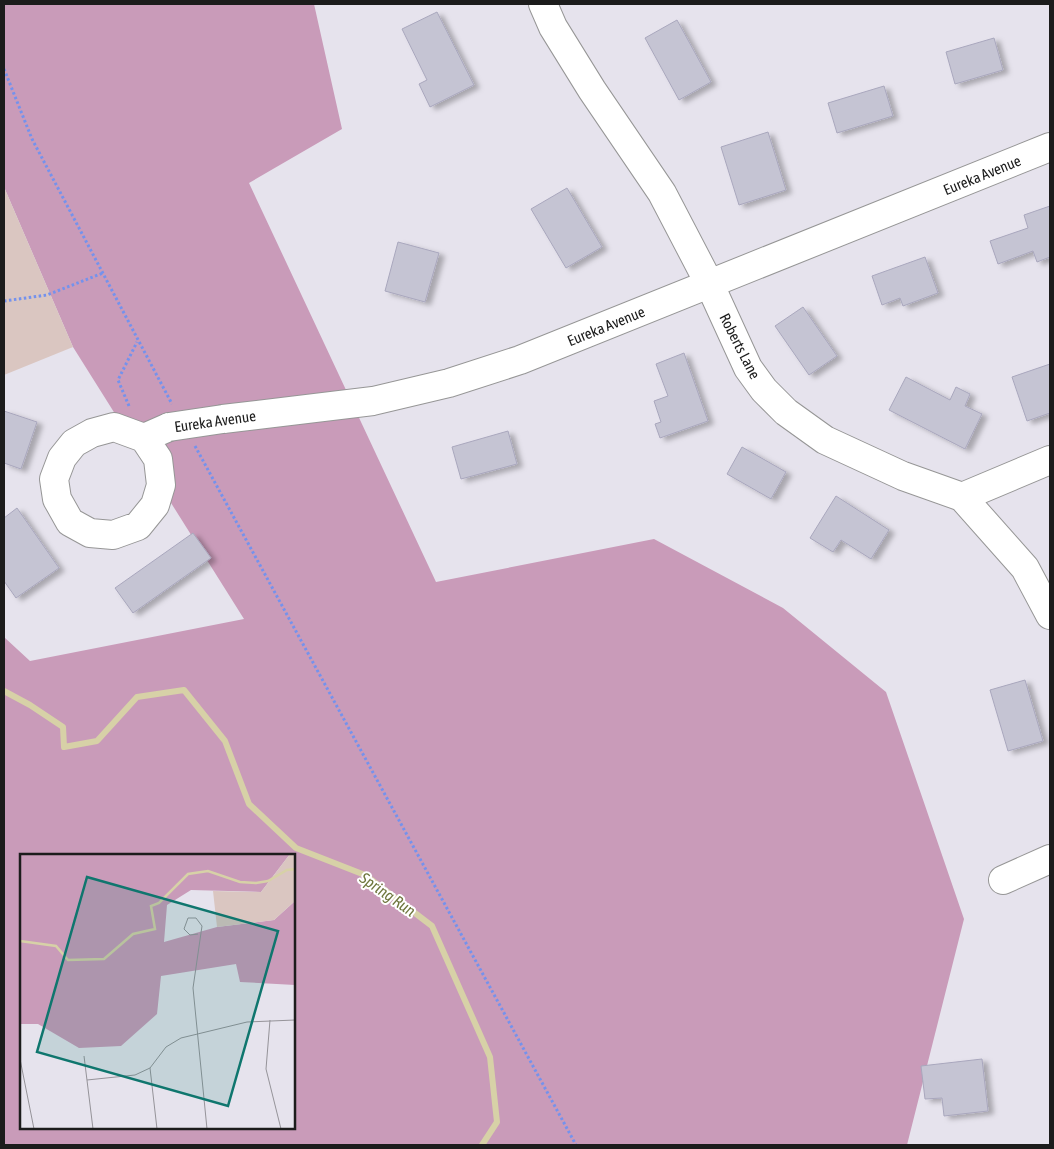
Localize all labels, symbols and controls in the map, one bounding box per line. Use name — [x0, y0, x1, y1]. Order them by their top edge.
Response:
street label: Eureka Avenue — [941, 152, 1023, 198]
street label: Eureka Avenue — [565, 303, 647, 349]
street label: Roberts Lane — [716, 310, 764, 382]
street label: Eureka Avenue — [173, 407, 257, 435]
inset map — [20, 854, 295, 1129]
water label: Spring Run — [355, 868, 419, 921]

